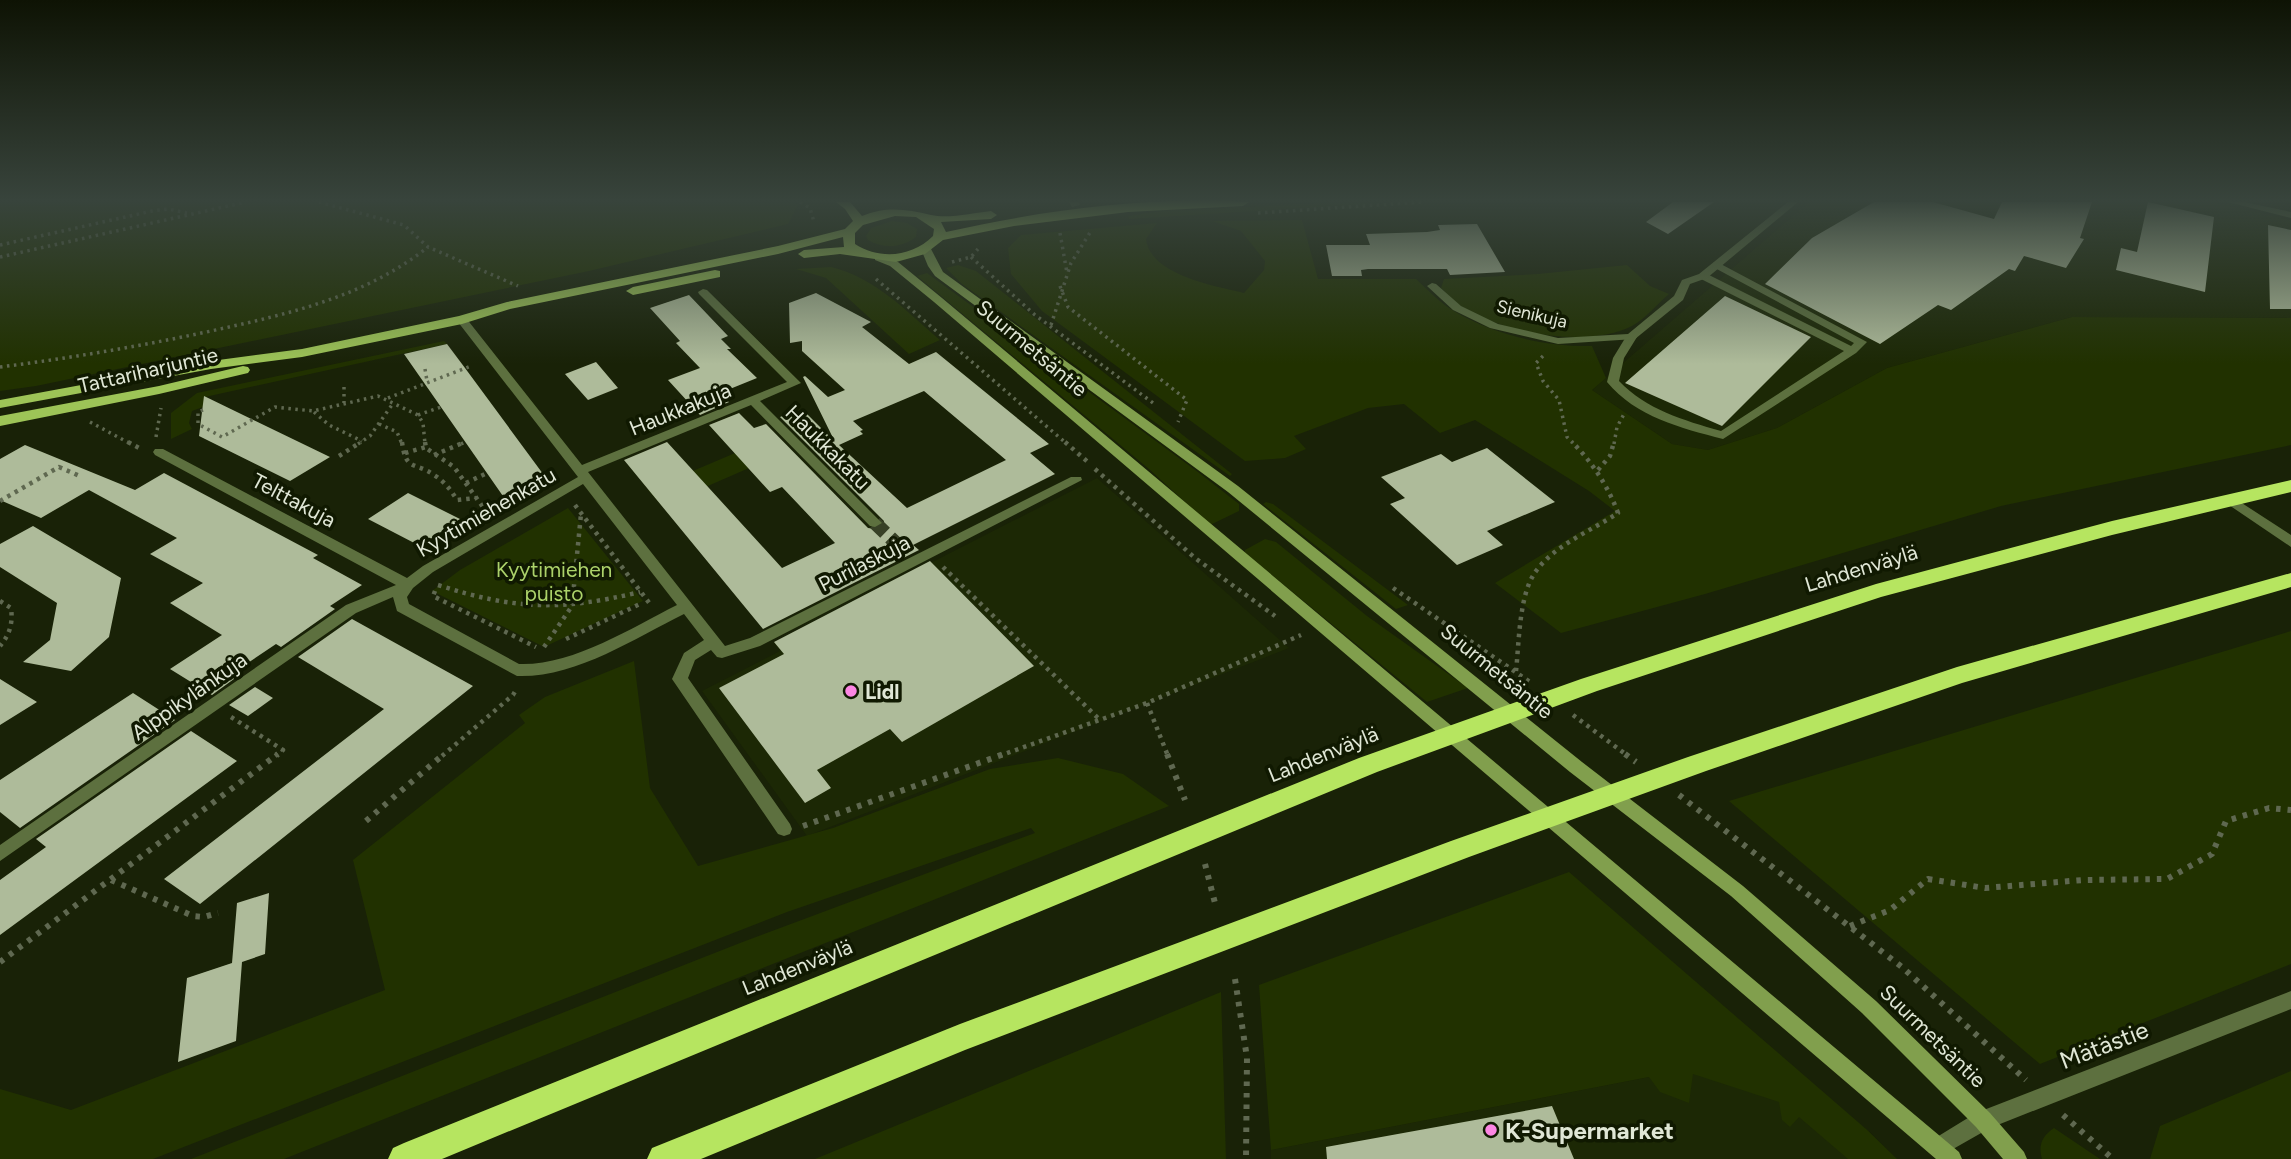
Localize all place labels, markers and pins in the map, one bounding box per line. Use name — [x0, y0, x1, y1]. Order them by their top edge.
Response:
place label: Lidl — [865, 679, 899, 704]
marker: Lidl — [843, 683, 859, 699]
place label: K-Supermarket — [1505, 1116, 1674, 1145]
marker: K-Supermarket — [1483, 1122, 1499, 1138]

